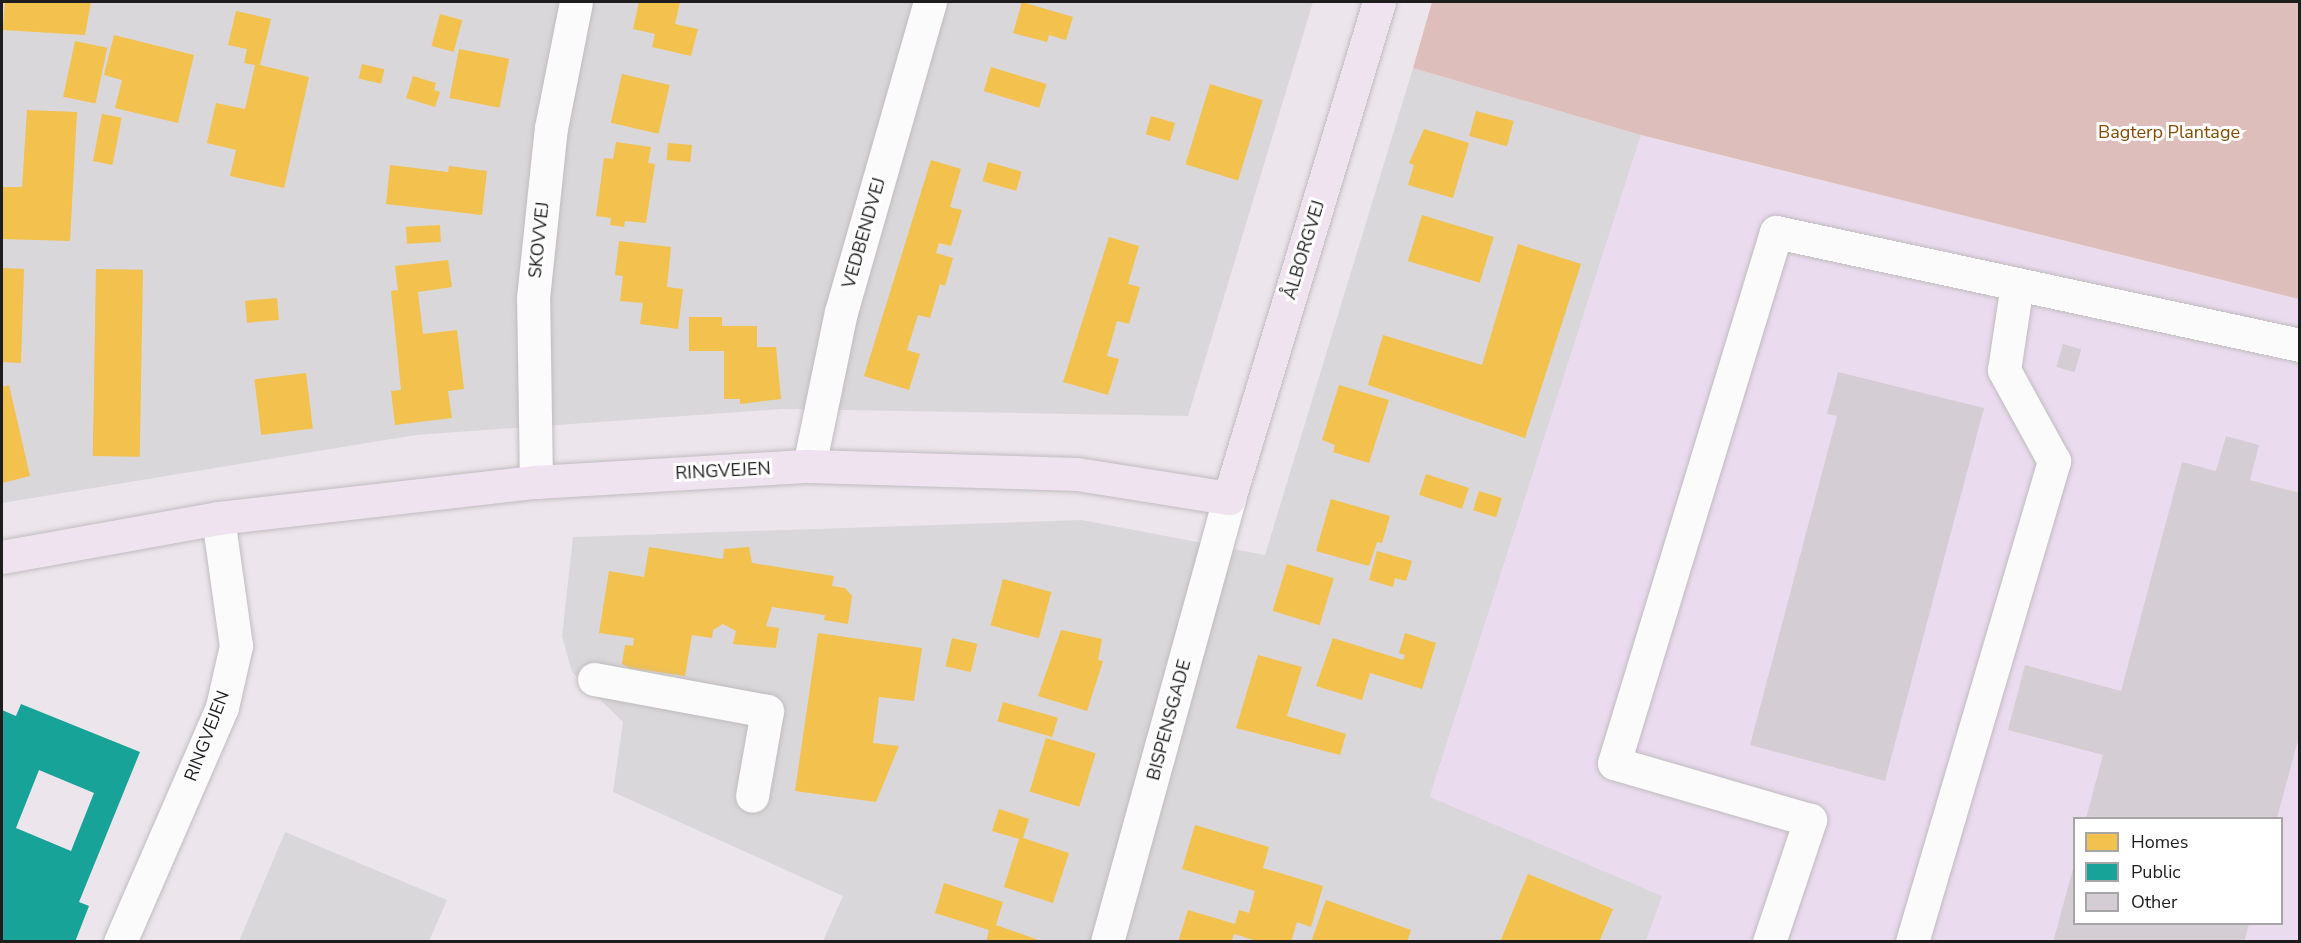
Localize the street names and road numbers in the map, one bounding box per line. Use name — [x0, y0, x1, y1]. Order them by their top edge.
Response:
street label: VEDBENDVEJ — [838, 175, 890, 291]
street label: ÅLBORGVEJ — [1279, 198, 1329, 302]
street label: SKOVVEJ — [524, 201, 554, 279]
street label: RINGVEJEN — [675, 458, 771, 484]
street label: BISPENSGADE — [1143, 657, 1195, 783]
street label: RINGVEJEN — [180, 688, 234, 784]

